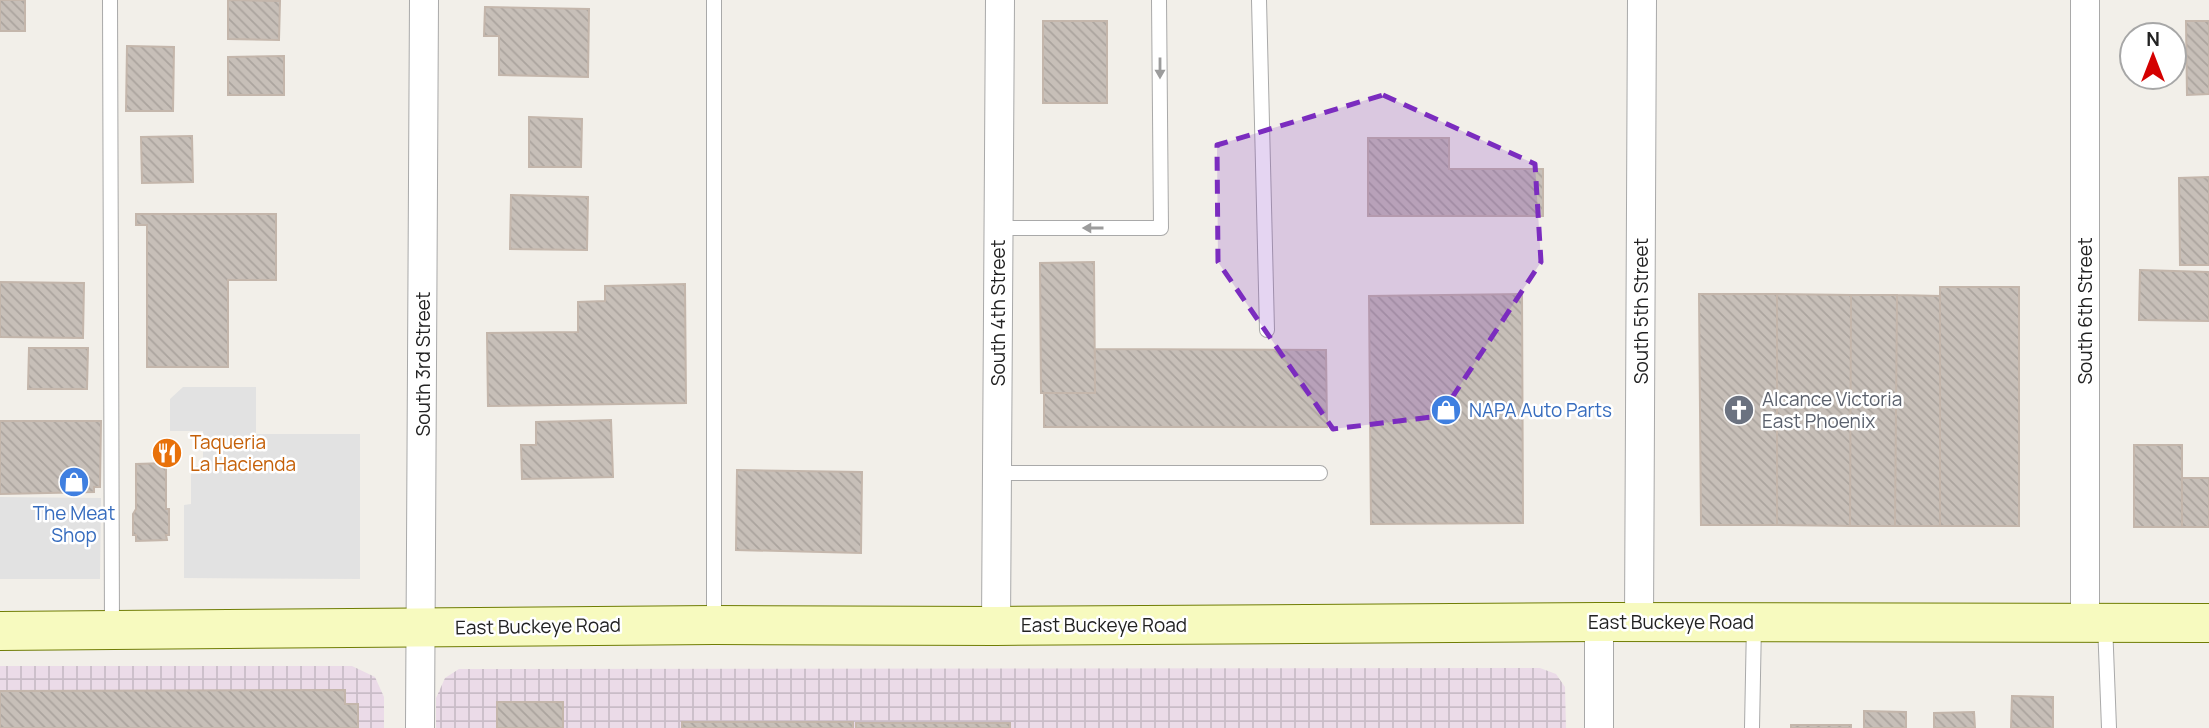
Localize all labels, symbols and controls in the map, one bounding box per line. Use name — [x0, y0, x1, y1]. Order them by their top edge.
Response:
north arrow — [2118, 21, 2188, 91]
text: N — [2146, 26, 2160, 52]
one-way arrow — [1154, 57, 1166, 79]
one-way arrow — [1082, 222, 1104, 234]
street label: South 6th Street — [2072, 237, 2098, 385]
street label: South 5th Street — [1628, 238, 1654, 384]
street label: South 4th Street — [985, 240, 1011, 386]
street label: South 3rd Street — [410, 292, 436, 436]
place label: Alcance Victoria East Phoenix — [1762, 386, 1902, 434]
shop icon: NAPA Auto Parts — [1429, 393, 1463, 427]
church icon: Alcance Victoria East Phoenix — [1722, 393, 1756, 427]
place label: NAPA Auto Parts — [1469, 397, 1612, 423]
place label: Taqueria La Hacienda — [190, 429, 296, 477]
restaurant icon: Taqueria La Hacienda — [150, 436, 184, 470]
shop icon: The Meat Shop — [57, 465, 91, 499]
place label: The Meat Shop — [33, 500, 115, 548]
street label: East Buckeye Road — [1588, 609, 1754, 635]
street label: East Buckeye Road — [455, 612, 621, 640]
street label: East Buckeye Road — [1021, 612, 1187, 638]

